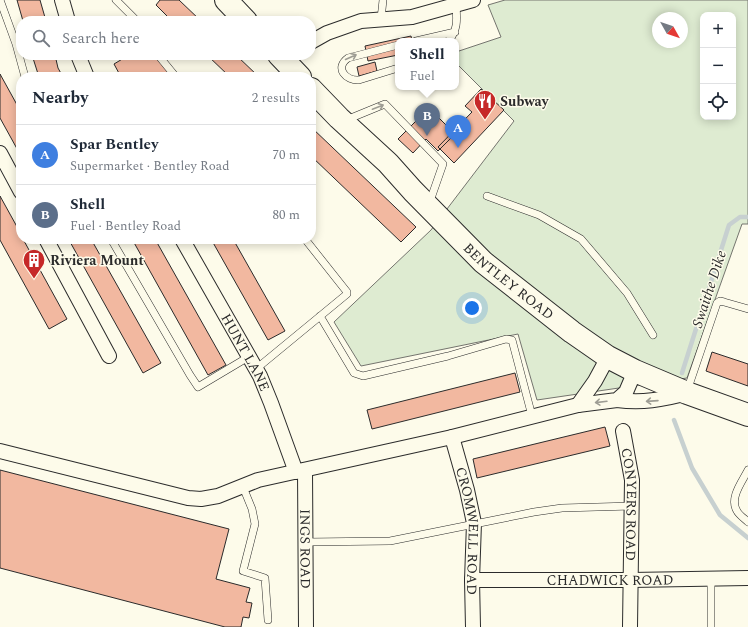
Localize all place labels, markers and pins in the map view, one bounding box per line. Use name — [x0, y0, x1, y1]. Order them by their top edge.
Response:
restaurant icon: Subway — [472, 88, 498, 121]
place label: Subway — [500, 91, 550, 112]
pin: B — [414, 103, 440, 136]
pin: A — [445, 115, 471, 148]
building icon: Riviera Mount — [21, 247, 47, 280]
place label: Riviera Mount — [50, 250, 144, 271]

